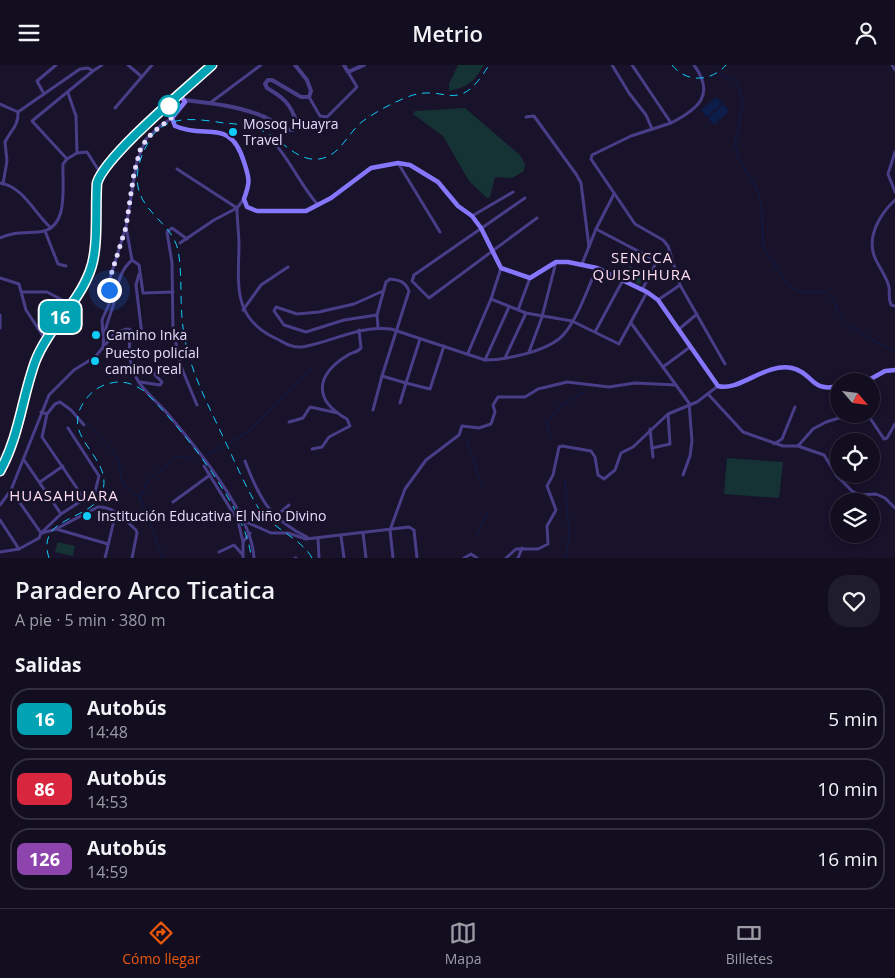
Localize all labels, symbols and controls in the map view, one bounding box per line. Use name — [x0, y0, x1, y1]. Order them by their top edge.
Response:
text: Metrio — [412, 18, 483, 48]
icon: menu — [15, 19, 43, 47]
icon: person — [852, 19, 880, 47]
unlabelled marker — [158, 95, 180, 117]
place label: Mosoq Huayra Travel — [243, 114, 339, 149]
marker: Mosoq Huayra Travel — [227, 126, 239, 138]
district label: SENCCA QUISPIHURA — [593, 247, 691, 284]
your location — [97, 278, 122, 303]
line badge: 16 — [38, 301, 82, 333]
text: 16 — [50, 305, 70, 329]
place label: Camino Inka — [106, 325, 187, 344]
marker: Camino Inka — [90, 329, 102, 341]
place label: Puesto policíal camino real — [105, 343, 199, 378]
marker: Puesto policíal camino real — [89, 355, 101, 367]
north arrow — [830, 373, 880, 423]
map controls — [830, 373, 880, 543]
button: locate — [830, 433, 880, 483]
district label: HUASAHUARA — [9, 485, 119, 505]
button: layers — [830, 493, 880, 543]
place label: Institución Educativa El Niño Divino — [97, 506, 326, 525]
marker: Institución Educativa El Niño Divino — [81, 510, 93, 522]
text: Paradero Arco Ticatica — [15, 573, 275, 606]
button: heart — [828, 575, 880, 627]
text: A pie · 5 min · 380 m — [15, 609, 166, 631]
text: Salidas — [15, 652, 81, 678]
text: Autobús — [87, 695, 167, 721]
text: 5 min — [828, 706, 878, 732]
text: 16 — [34, 707, 55, 731]
text: 14:48 — [87, 721, 128, 743]
text: Autobús — [87, 765, 167, 791]
text: 10 min — [817, 776, 878, 802]
text: 86 — [34, 777, 55, 801]
text: 14:53 — [87, 791, 128, 813]
text: Autobús — [87, 835, 167, 861]
text: 16 min — [817, 846, 878, 872]
text: 126 — [29, 847, 60, 871]
text: 14:59 — [87, 861, 128, 883]
tab: Cómo llegar — [122, 919, 200, 968]
tab: Mapa — [445, 919, 481, 968]
tab: Billetes — [726, 919, 773, 968]

